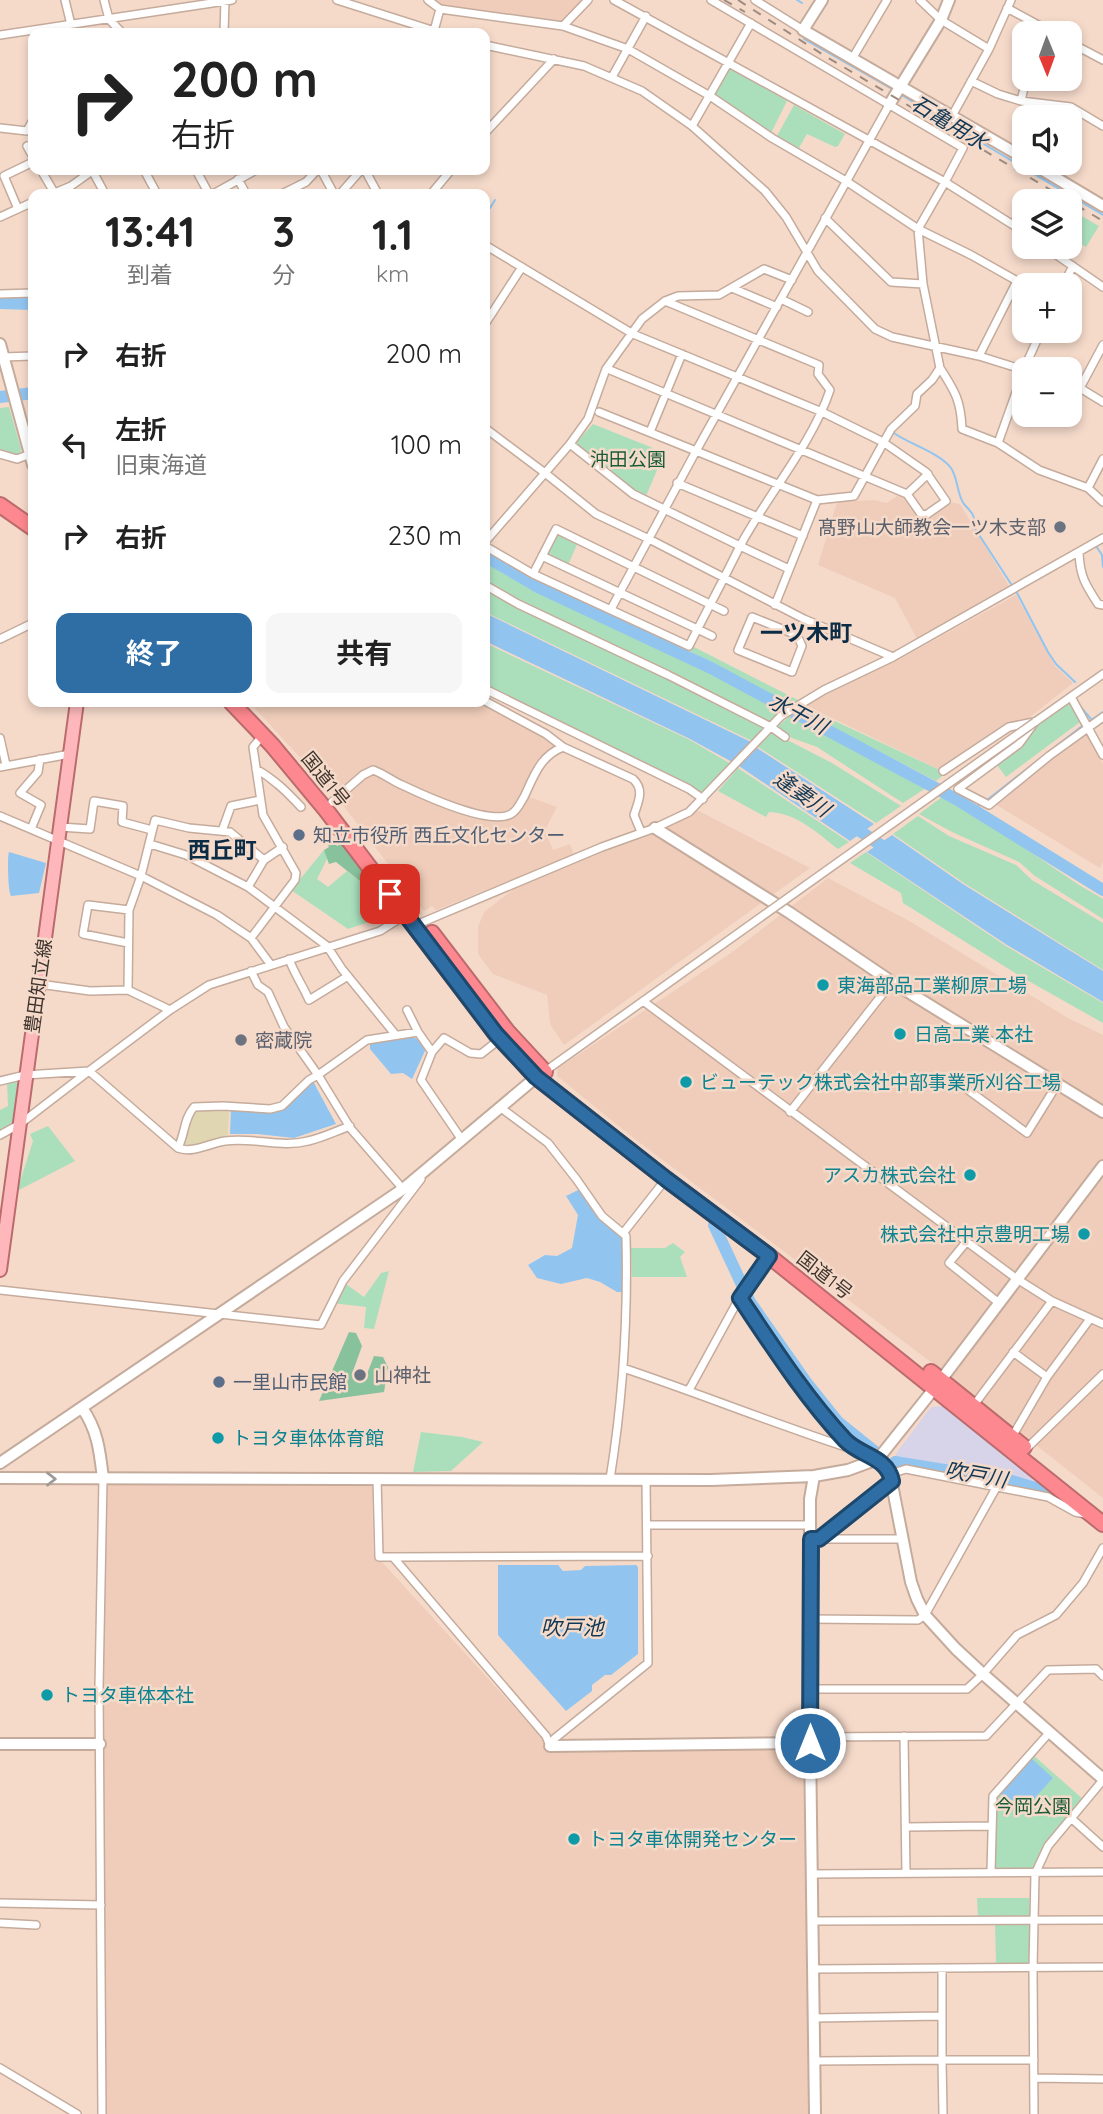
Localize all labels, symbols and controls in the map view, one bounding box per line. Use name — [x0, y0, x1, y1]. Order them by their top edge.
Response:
north arrow — [1012, 21, 1082, 91]
map controls — [1012, 21, 1082, 427]
text: 200 m — [171, 48, 318, 109]
icon: right — [56, 56, 147, 147]
water label: 石亀用水 — [907, 89, 994, 156]
button: sound — [1012, 105, 1082, 175]
text: 右折 — [171, 114, 235, 154]
button: layers — [1012, 189, 1082, 259]
text: 13:41 — [105, 205, 195, 258]
text: 3 — [272, 205, 295, 258]
text: 1.1 — [372, 208, 413, 261]
text: km — [376, 259, 409, 288]
text: 到着 — [127, 260, 173, 289]
text: 分 — [272, 260, 295, 289]
button: + — [1012, 273, 1082, 343]
icon: right — [56, 335, 94, 373]
text: 200 m — [386, 337, 462, 370]
text: 右折 — [115, 339, 167, 372]
button: − — [1012, 357, 1082, 427]
text: 左折 — [115, 413, 167, 446]
icon: left — [56, 426, 94, 464]
text: 100 m — [391, 428, 462, 461]
park label: 沖田公園 — [590, 447, 666, 471]
text: 旧東海道 — [115, 450, 207, 479]
place label: 髙野山大師教会一ツ木支部 — [818, 515, 1046, 539]
icon: right — [56, 517, 94, 555]
text: 230 m — [388, 519, 462, 552]
marker: 髙野山大師教会一ツ木支部 — [1052, 519, 1068, 535]
text: 右折 — [115, 521, 167, 554]
button: 終了 — [56, 613, 252, 693]
button: 共有 — [266, 613, 462, 693]
district label: 一ツ木町 — [760, 618, 852, 647]
water label: 水干川 — [765, 687, 834, 740]
street label: 国道1号 — [297, 747, 355, 811]
water label: 逢妻川 — [769, 764, 837, 823]
place label: 知立市役所 西丘文化センター — [313, 823, 565, 847]
marker: 知立市役所 西丘文化センター — [291, 827, 307, 843]
district label: 西丘町 — [188, 835, 257, 864]
pin — [360, 864, 420, 924]
icon: arrive — [371, 875, 409, 913]
street label: 豊田知立線 — [20, 937, 56, 1035]
place label: 東海部品工業柳原工場 — [837, 973, 1027, 997]
marker: 東海部品工業柳原工場 — [815, 977, 831, 993]
place label: 日高工業 本社 — [914, 1022, 1033, 1046]
marker: 日高工業 本社 — [892, 1026, 908, 1042]
place label: 密蔵院 — [255, 1028, 312, 1052]
marker: 密蔵院 — [233, 1032, 249, 1048]
place label: ビューテック株式会社中部事業所刈谷工場 — [700, 1070, 1061, 1094]
marker: ビューテック株式会社中部事業所刈谷工場 — [678, 1074, 694, 1090]
place label: アスカ株式会社 — [823, 1163, 956, 1187]
marker: アスカ株式会社 — [962, 1167, 978, 1183]
place label: 株式会社中京豊明工場 — [880, 1222, 1070, 1246]
marker: 株式会社中京豊明工場 — [1076, 1226, 1092, 1242]
street label: 国道1号 — [792, 1246, 858, 1304]
place label: 山神社 — [374, 1363, 431, 1387]
marker: 山神社 — [352, 1367, 368, 1383]
place label: 一里山市民館 — [233, 1370, 347, 1394]
marker: 一里山市民館 — [211, 1374, 227, 1390]
place label: トヨタ車体体育館 — [232, 1426, 384, 1450]
marker: トヨタ車体体育館 — [210, 1430, 226, 1446]
water label: 吹戸川 — [943, 1456, 1011, 1493]
one-way arrow — [47, 1471, 57, 1487]
water label: 吹戸池 — [541, 1614, 605, 1640]
place label: トヨタ車体本社 — [61, 1683, 194, 1707]
marker: トヨタ車体本社 — [39, 1687, 55, 1703]
position arrow — [773, 1706, 847, 1780]
park label: 今岡公園 — [995, 1794, 1071, 1818]
place label: トヨタ車体開発センター — [588, 1827, 797, 1851]
marker: トヨタ車体開発センター — [566, 1831, 582, 1847]

